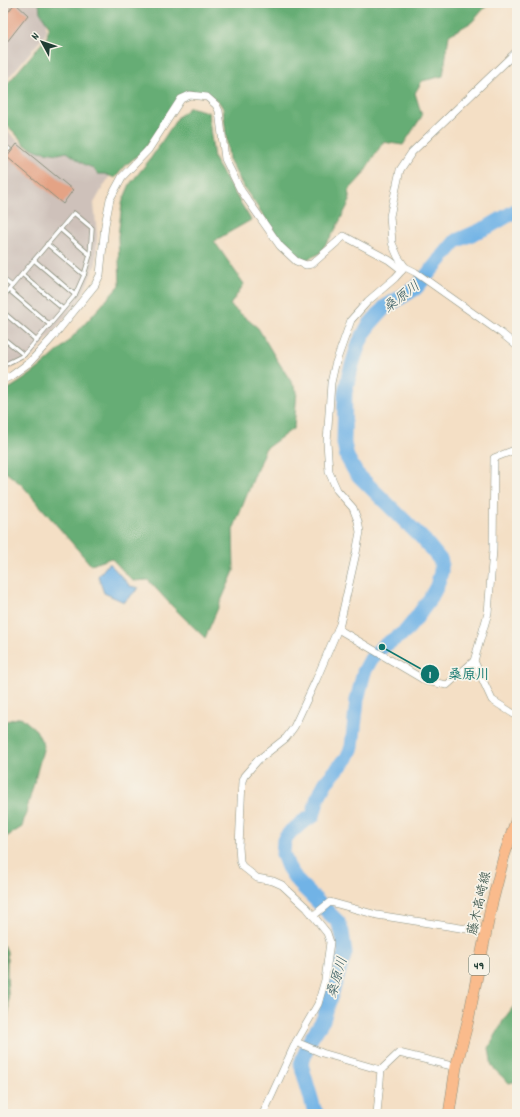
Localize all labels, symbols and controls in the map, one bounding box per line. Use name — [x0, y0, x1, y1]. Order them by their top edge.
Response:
north arrow — [22, 22, 62, 62]
text: N — [28, 29, 44, 44]
water label: 桑原川 — [380, 277, 425, 318]
callout: 桑原川 — [420, 661, 498, 687]
text: 桑原川 — [448, 666, 490, 686]
text: 1 — [429, 667, 432, 684]
street label: 藤木高崎線 — [464, 869, 497, 937]
water label: 桑原川 — [322, 955, 354, 1001]
road number: 49 — [469, 955, 489, 975]

